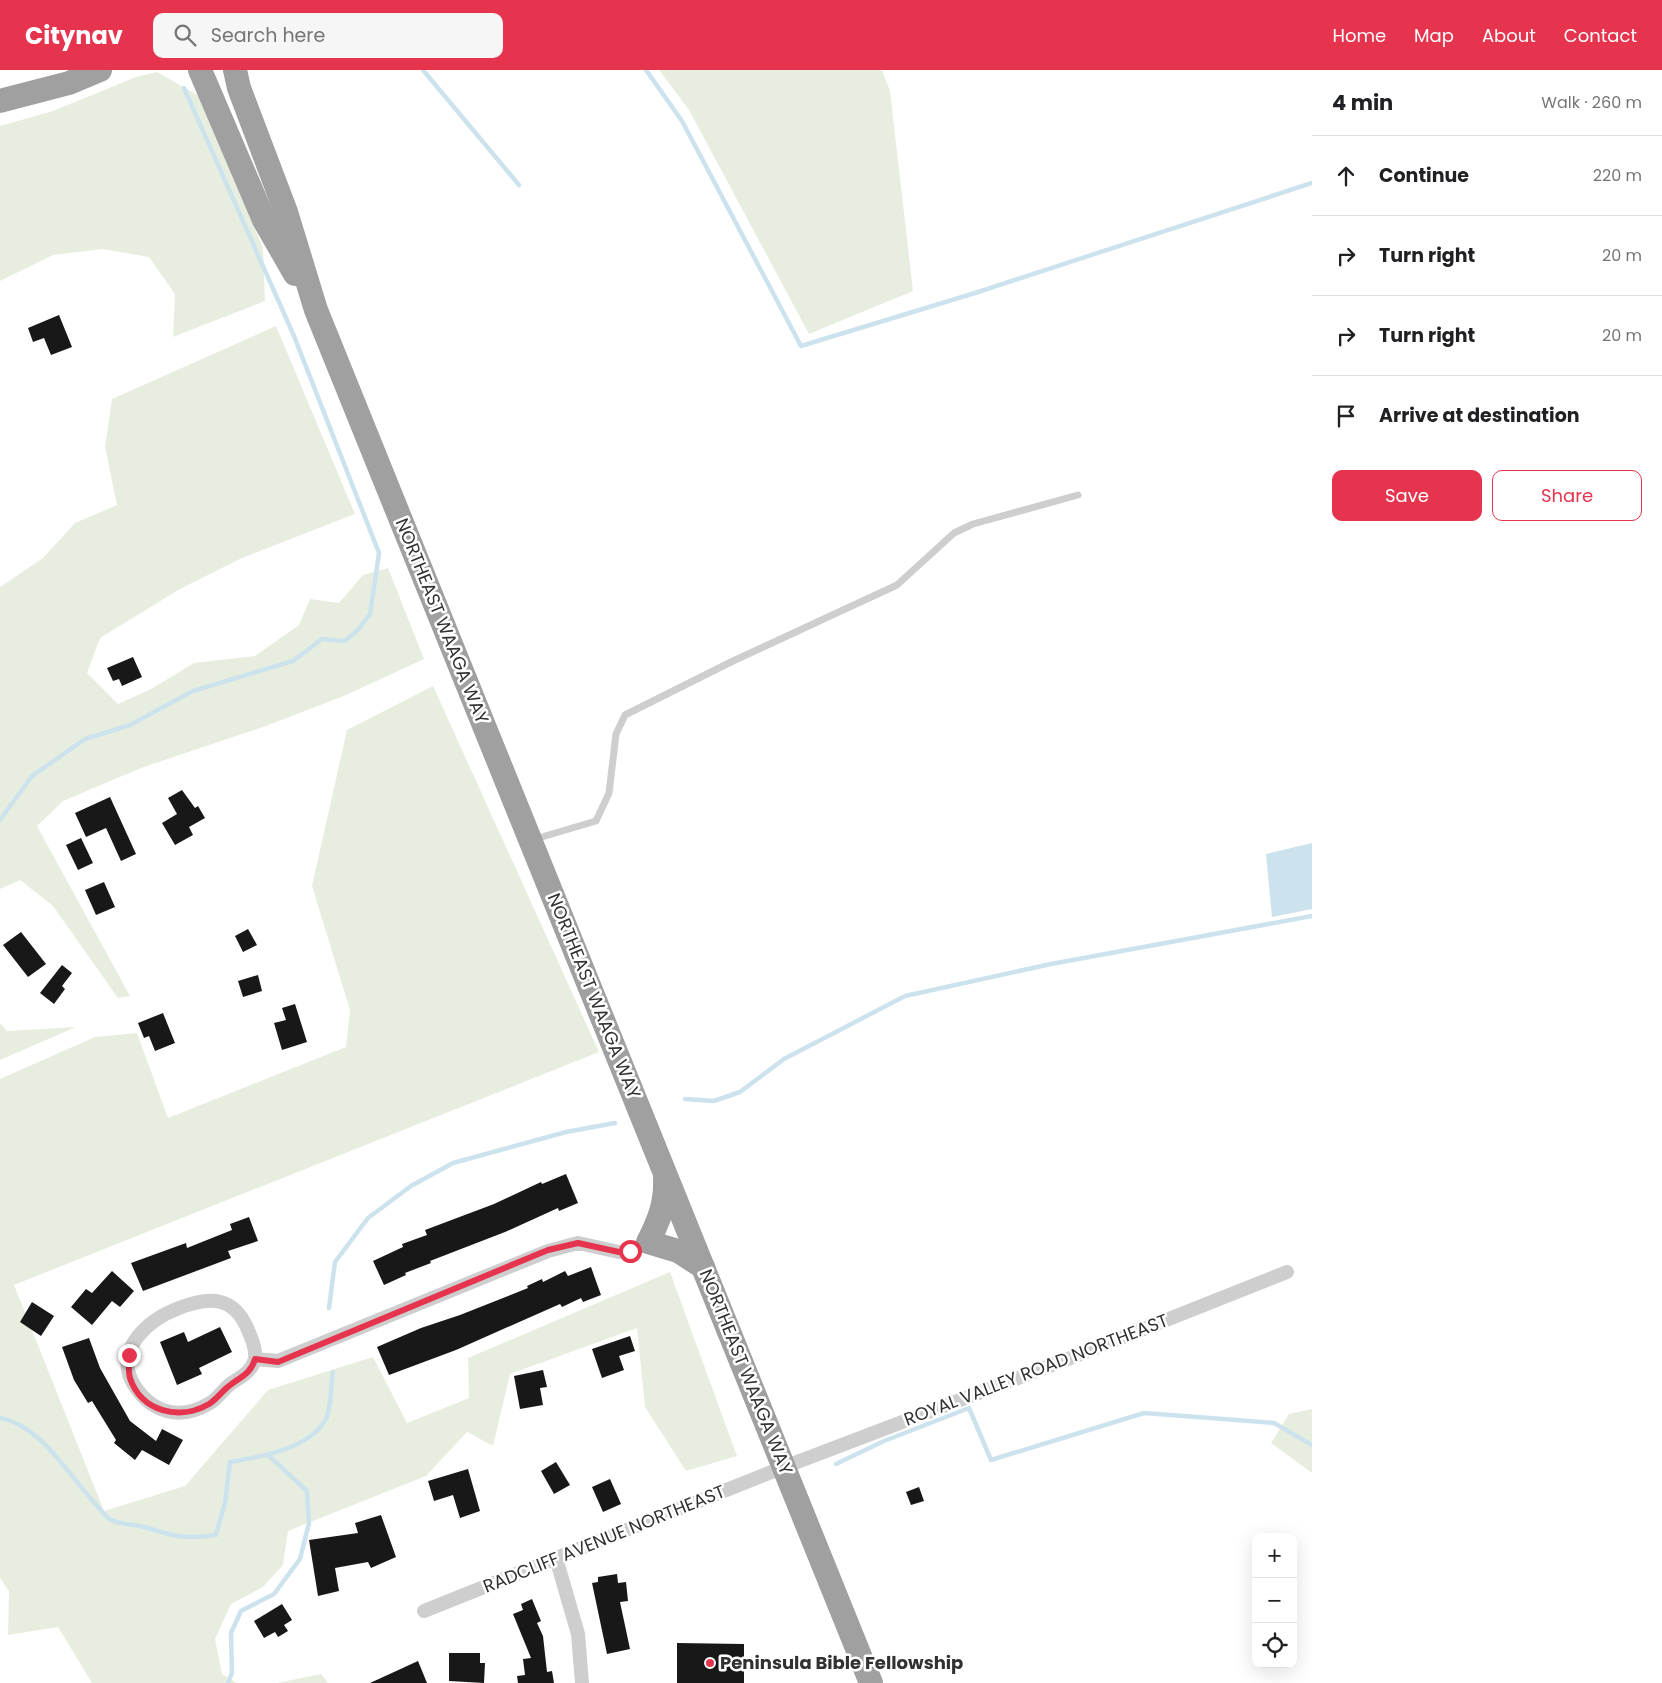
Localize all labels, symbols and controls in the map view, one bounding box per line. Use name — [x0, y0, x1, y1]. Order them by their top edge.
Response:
search box — [153, 13, 503, 58]
text: Citynav — [25, 19, 123, 52]
icon: search — [171, 21, 199, 49]
text: Search here — [211, 22, 325, 49]
text: Home — [1332, 23, 1386, 48]
text: Map — [1414, 23, 1454, 48]
text: About — [1482, 23, 1536, 48]
text: Contact — [1564, 23, 1637, 48]
text: 4 min — [1332, 88, 1393, 117]
text: Walk · 260 m — [1541, 91, 1642, 114]
icon: ahead — [1332, 162, 1360, 190]
text: Continue — [1379, 162, 1469, 189]
text: 220 m — [1593, 164, 1642, 187]
icon: right — [1332, 242, 1360, 270]
text: Turn right — [1379, 242, 1475, 269]
text: 20 m — [1602, 244, 1642, 267]
icon: right — [1332, 322, 1360, 350]
text: Turn right — [1379, 322, 1475, 349]
text: 20 m — [1602, 324, 1642, 347]
icon: arrive — [1332, 402, 1360, 430]
text: Arrive at destination — [1379, 402, 1580, 429]
button: Save — [1332, 470, 1482, 521]
button: Share — [1492, 470, 1642, 521]
street label: NORTHEAST WAAGA WAY — [390, 514, 495, 728]
street label: NORTHEAST WAAGA WAY — [542, 889, 647, 1103]
route start — [619, 1240, 642, 1263]
street label: NORTHEAST WAAGA WAY — [694, 1265, 799, 1479]
street label: ROYAL VALLEY ROAD NORTHEAST — [900, 1307, 1172, 1432]
route end — [118, 1344, 141, 1367]
street label: RADCLIFF AVENUE NORTHEAST — [479, 1478, 729, 1599]
map controls — [1252, 1533, 1297, 1668]
button: + — [1252, 1533, 1297, 1578]
button: − — [1252, 1578, 1297, 1623]
button: locate — [1252, 1623, 1297, 1668]
place label: Peninsula Bible Fellowship — [720, 1650, 963, 1675]
marker: Peninsula Bible Fellowship — [704, 1657, 716, 1669]

